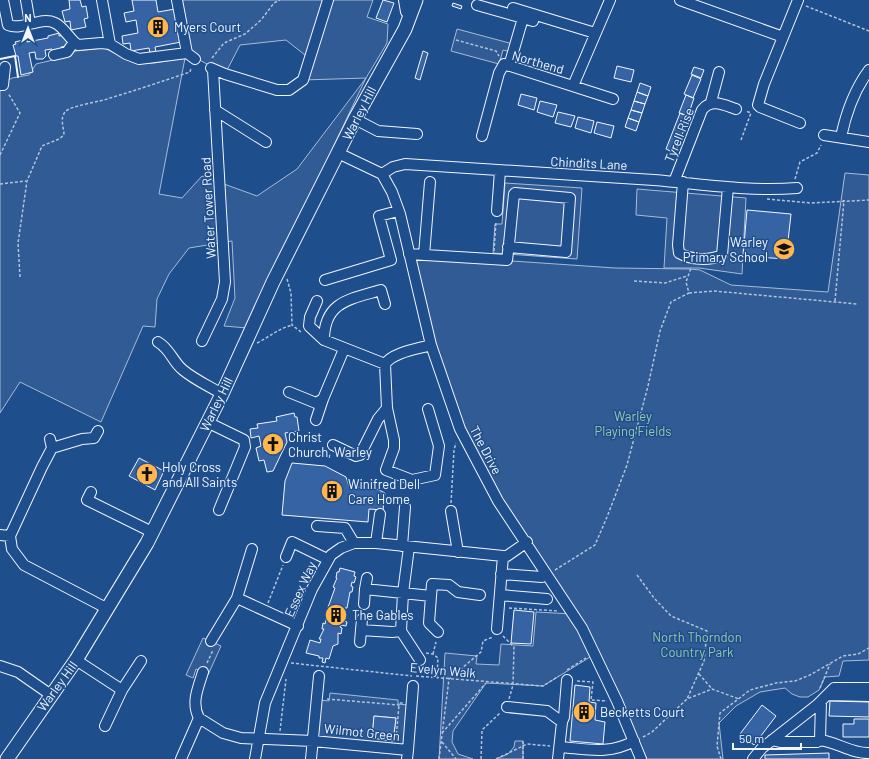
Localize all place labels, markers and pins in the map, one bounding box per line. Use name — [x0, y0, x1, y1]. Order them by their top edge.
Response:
building icon: Myers Court — [145, 14, 171, 40]
place label: Myers Court — [174, 19, 241, 35]
place label: Warley Primary School — [683, 234, 768, 265]
school or university icon: Warley Primary School — [771, 236, 797, 262]
place label: Christ Church, Warley — [288, 429, 372, 460]
church icon: Christ Church, Warley — [260, 431, 286, 457]
place label: Holy Cross and All Saints — [162, 459, 237, 490]
church icon: Holy Cross and All Saints — [134, 461, 160, 487]
place label: Winifred Dell Care Home — [348, 476, 420, 507]
building icon: Winifred Dell Care Home — [319, 478, 345, 504]
building icon: The Gables — [323, 602, 349, 628]
place label: The Gables — [352, 607, 414, 623]
building icon: Becketts Court — [571, 699, 597, 725]
place label: Becketts Court — [600, 704, 685, 720]

